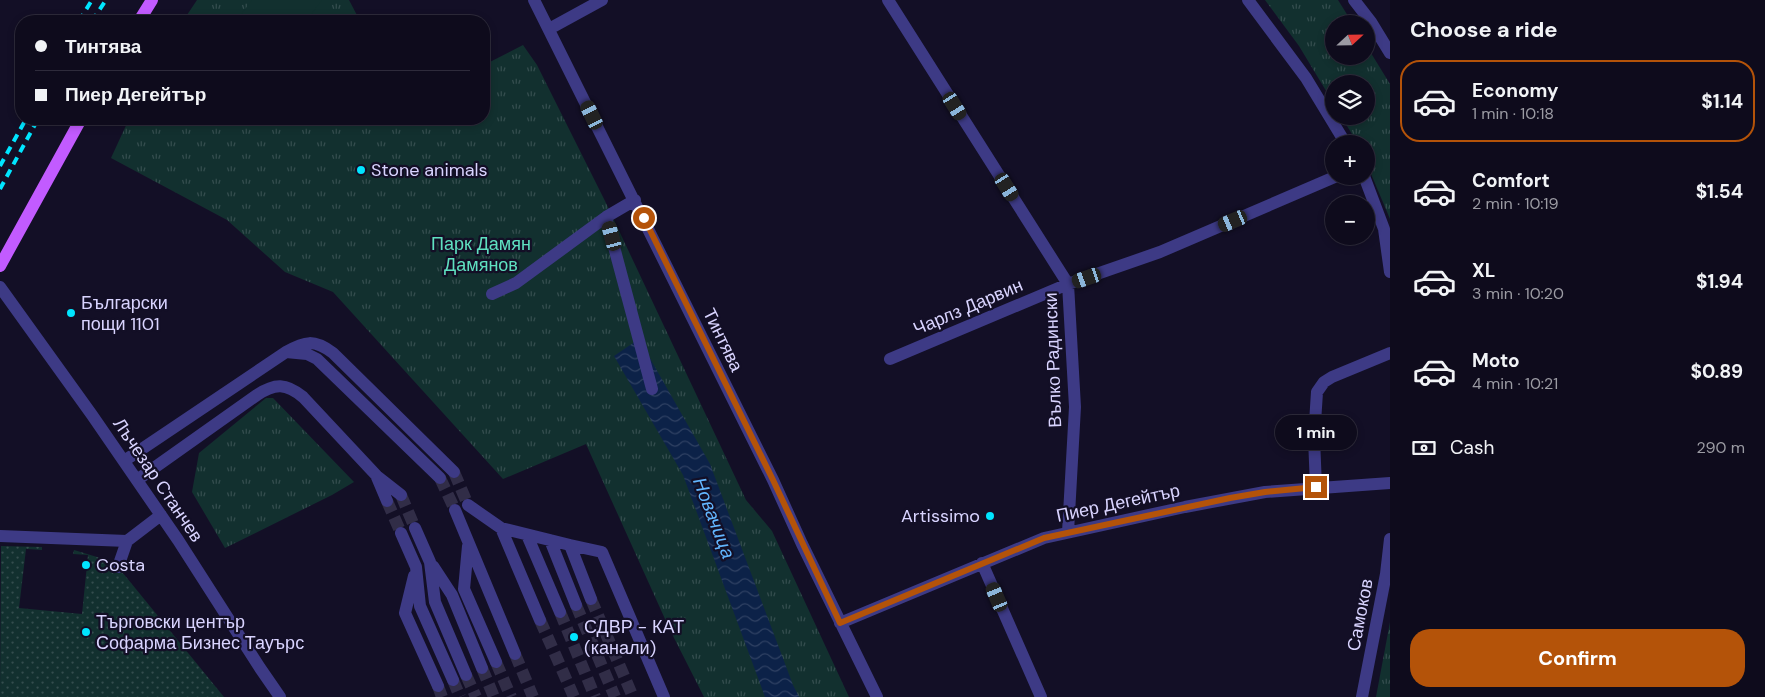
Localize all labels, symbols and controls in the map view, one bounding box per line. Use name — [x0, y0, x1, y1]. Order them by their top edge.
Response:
north arrow — [1325, 15, 1375, 65]
map controls — [1325, 15, 1375, 245]
text: Choose a ride — [1410, 15, 1558, 44]
text: Тинтява — [65, 34, 141, 59]
button: layers — [1325, 75, 1375, 125]
text: Economy — [1472, 78, 1559, 103]
icon: car — [1412, 79, 1457, 124]
text: Пиер Дегейтър — [65, 82, 206, 107]
car — [940, 89, 969, 123]
text: $1.14 — [1701, 89, 1743, 114]
car — [578, 98, 605, 132]
text: 1 min · 10:18 — [1472, 103, 1554, 124]
button: + — [1325, 135, 1375, 185]
place label: Stone animals — [371, 158, 488, 182]
marker: Stone animals — [355, 164, 367, 176]
text: Comfort — [1472, 168, 1550, 193]
icon: car — [1412, 169, 1457, 214]
car — [992, 170, 1021, 204]
text: $1.54 — [1696, 179, 1743, 204]
text: 2 min · 10:19 — [1472, 193, 1559, 214]
button: − — [1325, 195, 1375, 245]
route start — [633, 207, 655, 229]
car — [1216, 208, 1249, 234]
car — [600, 220, 623, 252]
park label: Парк Дамян Дамянов — [431, 232, 531, 277]
text: XL — [1472, 258, 1495, 283]
icon: car — [1412, 259, 1457, 304]
car — [1070, 266, 1103, 290]
text: $1.94 — [1696, 269, 1743, 294]
street label: Чарлз Дарвин — [910, 273, 1026, 341]
text: 3 min · 10:20 — [1472, 283, 1564, 304]
place label: Български пощи 1101 — [81, 291, 168, 336]
street label: Вълко Радински — [1039, 292, 1067, 428]
street label: Тинтява — [697, 304, 749, 377]
marker: Български пощи 1101 — [65, 307, 77, 319]
text: Moto — [1472, 348, 1520, 373]
icon: car — [1412, 349, 1457, 394]
text: $0.89 — [1690, 359, 1743, 384]
text: 4 min · 10:21 — [1472, 373, 1558, 394]
street label: Лъчезар Станчев — [107, 413, 209, 547]
callout: 1 min — [1275, 414, 1357, 450]
text: 1 min — [1297, 422, 1335, 443]
icon: cash — [1410, 434, 1438, 462]
text: Cash — [1450, 435, 1494, 460]
text: 290 m — [1696, 437, 1745, 458]
water label: Новачица — [687, 474, 741, 562]
route end — [1305, 476, 1327, 498]
street label: Пиер Дегейтър — [1054, 478, 1182, 528]
place label: Artissimo — [901, 504, 980, 528]
marker: Artissimo — [984, 510, 996, 522]
place label: Costa — [96, 553, 145, 577]
marker: Costa — [80, 559, 92, 571]
street label: Самоков — [1341, 577, 1379, 653]
car — [984, 580, 1009, 614]
place label: Търговски център Софарма Бизнес Тауърс — [96, 610, 304, 655]
place label: СДВР - КАТ (канали) — [584, 615, 684, 660]
marker: Търговски център Софарма Бизнес Тауърс — [80, 626, 92, 638]
button: Confirm — [1410, 629, 1745, 687]
marker: СДВР - КАТ (канали) — [568, 631, 580, 643]

